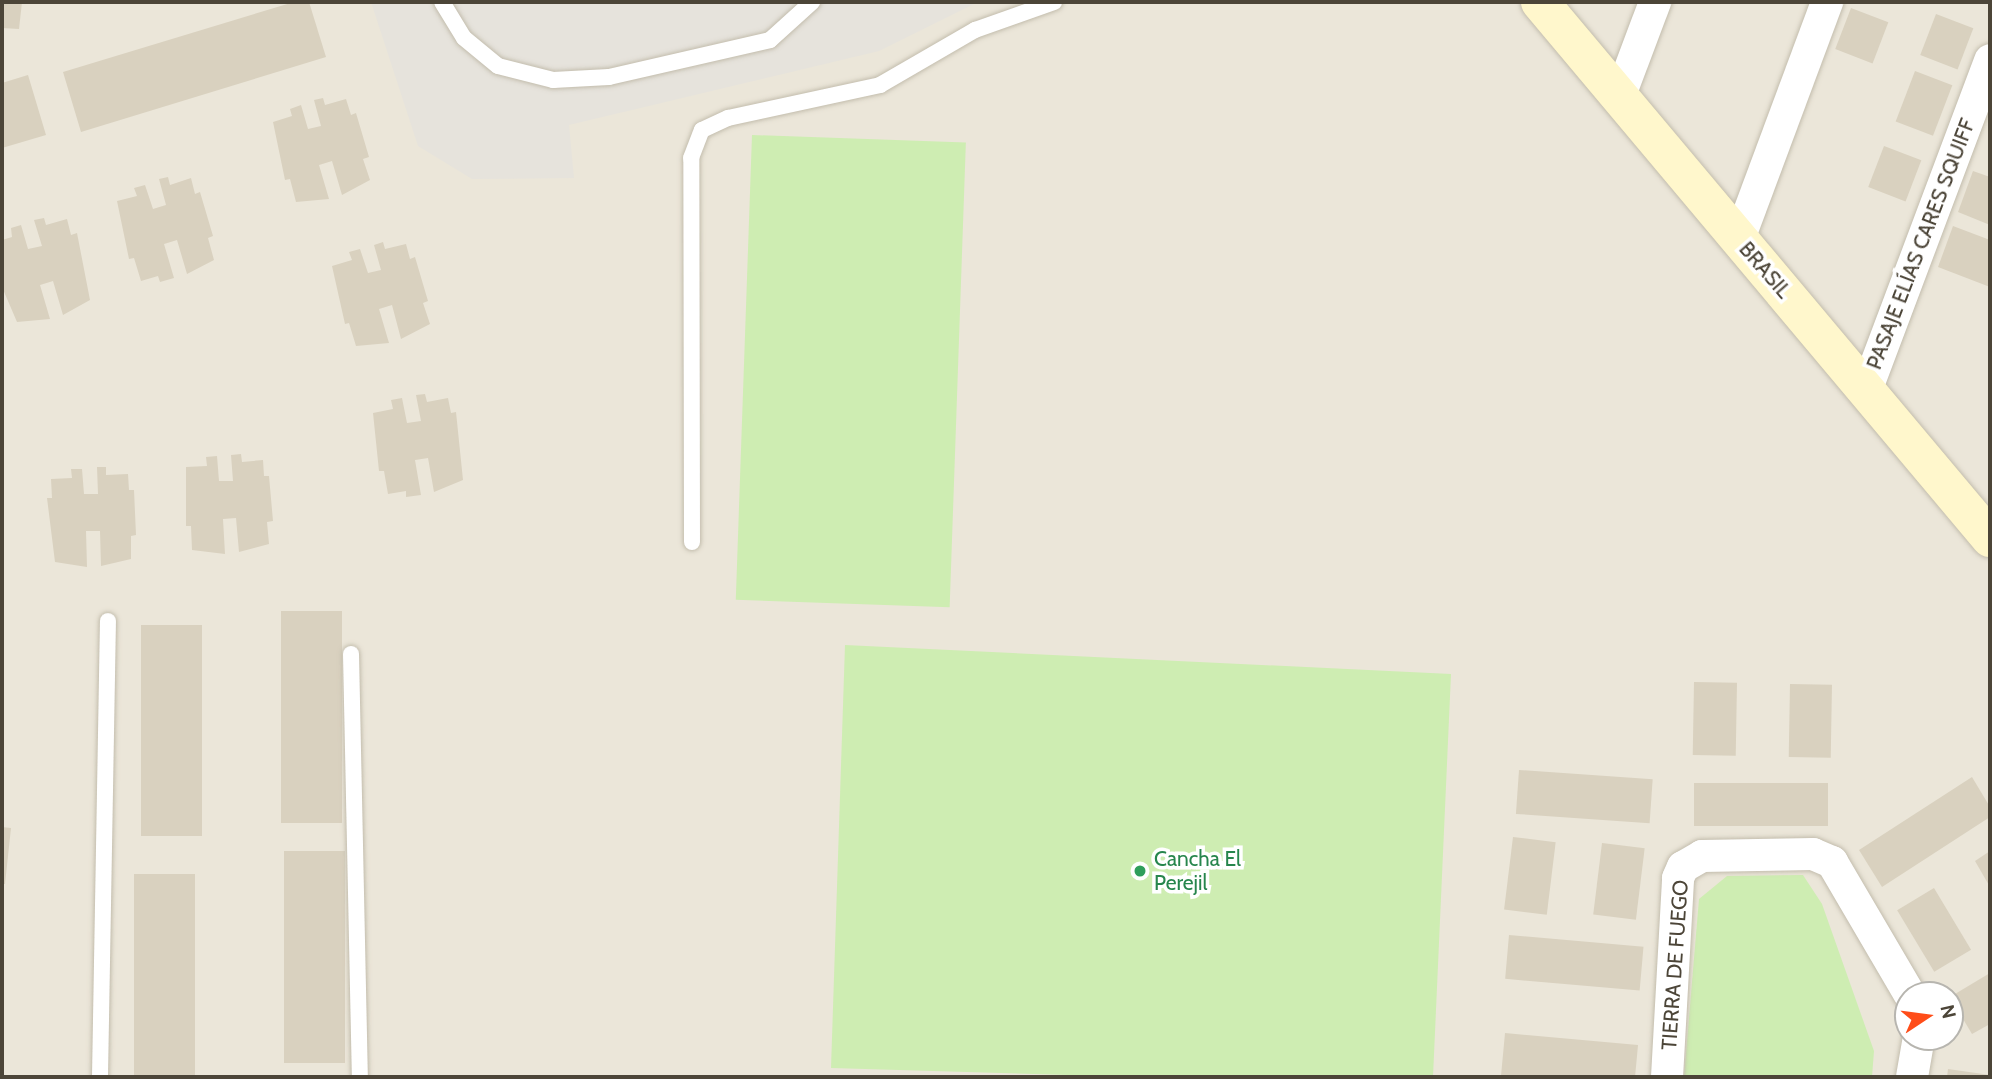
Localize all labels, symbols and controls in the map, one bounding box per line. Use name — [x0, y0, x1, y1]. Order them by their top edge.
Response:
street label: PASAJE ELÍAS CARES SQUIFF — [1861, 115, 1981, 373]
street label: BRASIL — [1734, 237, 1796, 303]
place label: Cancha El Perejil — [1154, 846, 1241, 896]
marker: Cancha El Perejil — [1132, 863, 1148, 879]
street label: TIERRA DE FUEGO — [1656, 879, 1694, 1051]
north arrow — [1894, 981, 1964, 1051]
text: N — [1935, 1002, 1961, 1021]

